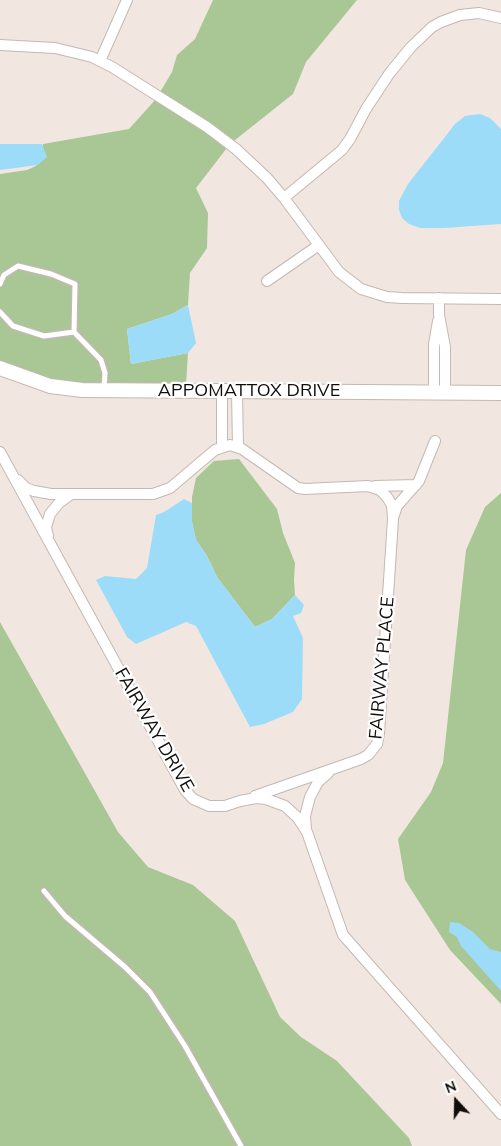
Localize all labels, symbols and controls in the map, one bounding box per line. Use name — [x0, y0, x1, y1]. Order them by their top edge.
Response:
street label: APPOMATTOX DRIVE — [158, 380, 340, 402]
street label: FAIRWAY PLACE — [365, 596, 399, 740]
street label: FAIRWAY DRIVE — [110, 664, 198, 796]
north arrow — [431, 1076, 481, 1126]
text: N — [442, 1077, 459, 1097]

